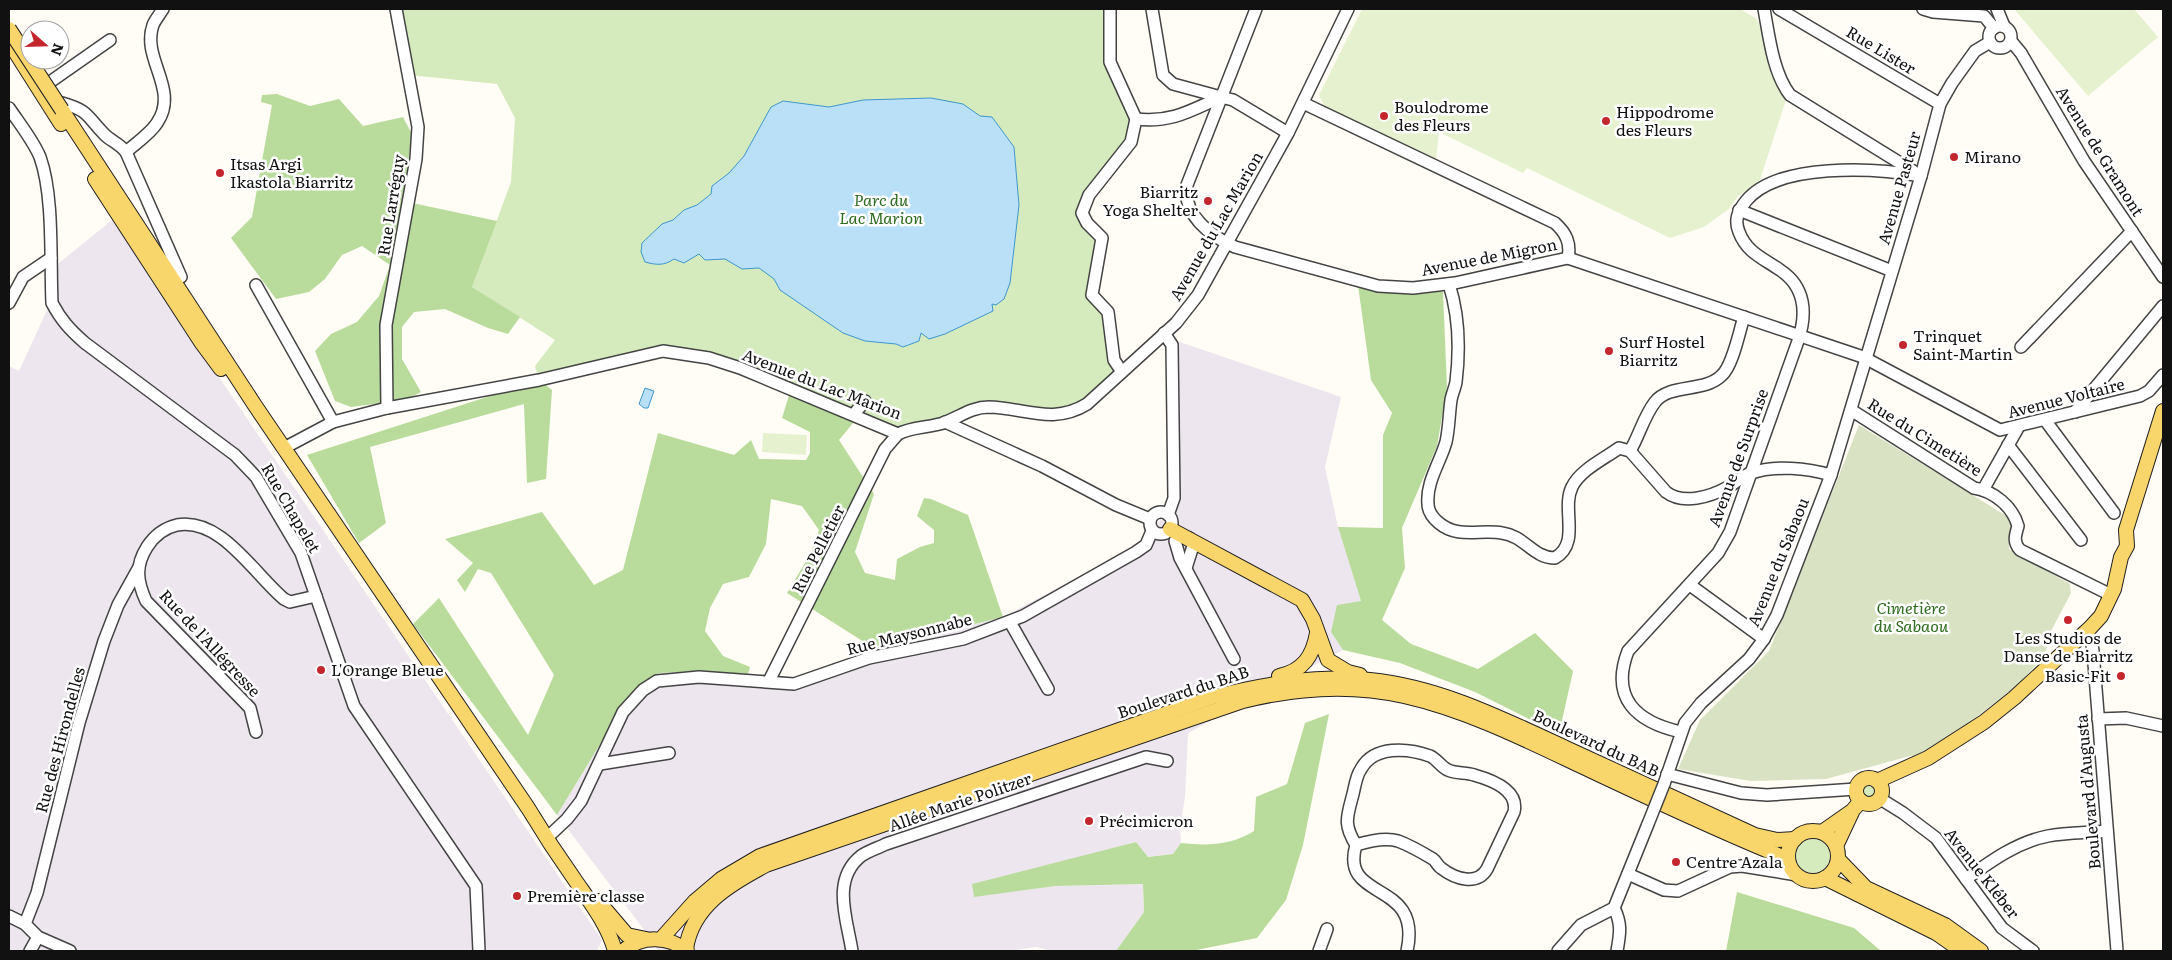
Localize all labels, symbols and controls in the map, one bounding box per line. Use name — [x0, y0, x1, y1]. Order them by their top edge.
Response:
street label: Rue Lister — [1842, 19, 1921, 80]
north arrow — [20, 20, 70, 70]
text: N — [47, 41, 70, 59]
street label: Avenue de Gramont — [2051, 81, 2151, 221]
place label: Boulodrome des Fleurs — [1394, 94, 1489, 136]
place label: Hippodrome des Fleurs — [1616, 99, 1714, 141]
marker: Boulodrome des Fleurs — [1378, 110, 1390, 122]
marker: Hippodrome des Fleurs — [1600, 115, 1612, 127]
street label: Avenue Pasteur — [1870, 128, 1926, 247]
place label: Mirano — [1964, 144, 2021, 168]
street label: Avenue du Lac Marion — [1162, 146, 1268, 305]
place label: Itsas Argi Ikastola Biarritz — [230, 151, 353, 193]
marker: Mirano — [1948, 151, 1960, 163]
street label: Rue Larréguy — [370, 152, 410, 257]
marker: Itsas Argi Ikastola Biarritz — [214, 167, 226, 179]
place label: Biarritz Yoga Shelter — [1103, 179, 1198, 221]
park label: Parc du Lac Marion — [839, 187, 923, 229]
marker: Biarritz Yoga Shelter — [1202, 195, 1214, 207]
street label: Avenue de Migron — [1419, 231, 1559, 281]
place label: Trinquet Saint-Martin — [1913, 323, 2013, 365]
place label: Surf Hostel Biarritz — [1619, 329, 1705, 371]
marker: Trinquet Saint-Martin — [1897, 339, 1909, 351]
street label: Avenue du Lac Marion — [739, 342, 906, 425]
marker: Surf Hostel Biarritz — [1603, 345, 1615, 357]
street label: Avenue Voltaire — [2005, 371, 2127, 423]
street label: Avenue de Surprise — [1701, 385, 1773, 530]
street label: Rue du Cimetière — [1864, 391, 1987, 481]
street label: Rue Chapelet — [256, 458, 328, 557]
street label: Avenue du Sabaou — [1740, 493, 1814, 630]
street label: Rue Pelletier — [785, 500, 850, 597]
street label: Rue de l'Allégresse — [155, 583, 267, 701]
park label: Cimetière du Sabaou — [1874, 595, 1949, 637]
street label: Rue Maysonnabe — [844, 606, 974, 660]
marker: Les Studios de Danse de Biarritz — [2062, 614, 2074, 626]
place label: Les Studios de Danse de Biarritz — [2003, 625, 2133, 667]
place label: L'Orange Bleue — [331, 657, 444, 681]
street label: Boulevard du BAB — [1114, 658, 1252, 724]
place label: Basic-Fit — [2045, 663, 2112, 687]
street label: Rue des Hirondelles — [28, 664, 90, 815]
marker: L'Orange Bleue — [315, 664, 327, 676]
marker: Basic-Fit — [2115, 670, 2127, 682]
street label: Boulevard du BAB — [1529, 702, 1664, 782]
street label: Boulevard d'Augusta — [2068, 713, 2106, 871]
street label: Allée Marie Politzer — [885, 765, 1035, 837]
place label: Précimicron — [1099, 808, 1194, 832]
marker: Précimicron — [1083, 815, 1095, 827]
street label: Avenue Kléber — [1940, 822, 2026, 923]
place label: Centre Azala — [1686, 849, 1783, 873]
marker: Centre Azala — [1670, 856, 1682, 868]
place label: Première classe — [527, 883, 645, 907]
marker: Première classe — [511, 890, 523, 902]

